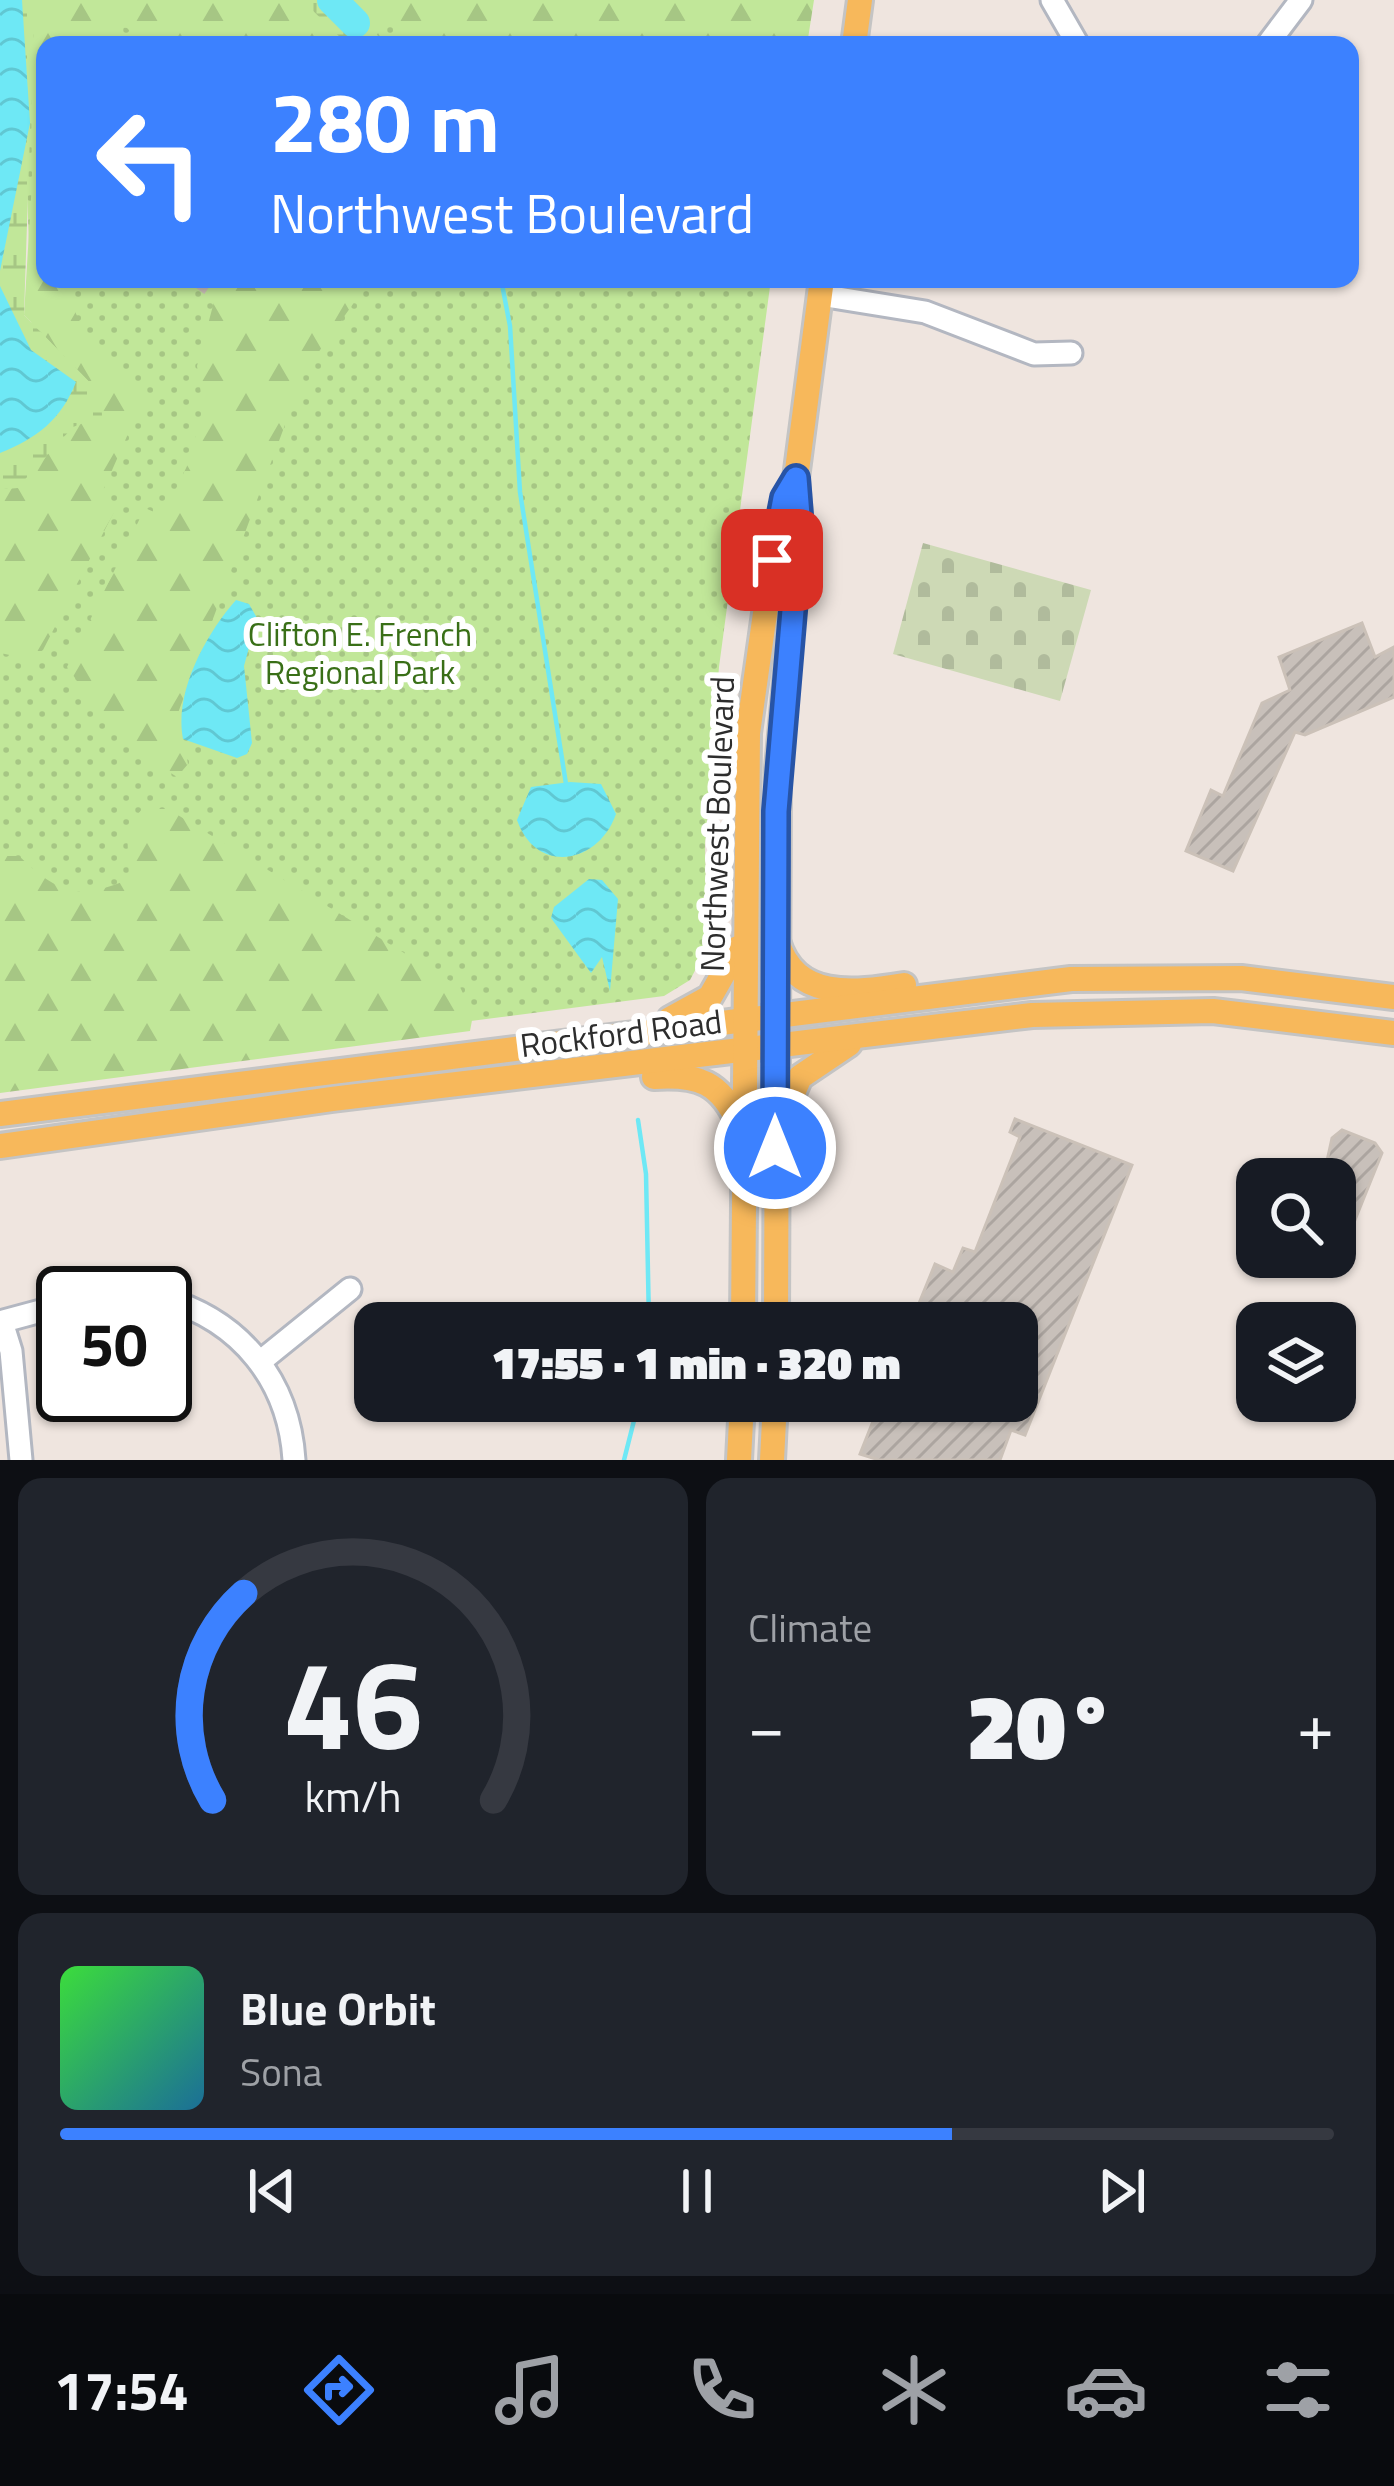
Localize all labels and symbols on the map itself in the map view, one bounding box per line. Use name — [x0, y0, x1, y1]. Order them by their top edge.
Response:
pin — [721, 509, 823, 611]
park label: Clifton E. French Regional Park — [248, 609, 472, 697]
street label: Northwest Boulevard — [687, 675, 747, 973]
street label: Rockford Road — [517, 996, 725, 1070]
position arrow — [712, 1085, 838, 1211]
speed limit sign: 50 — [36, 1266, 192, 1422]

